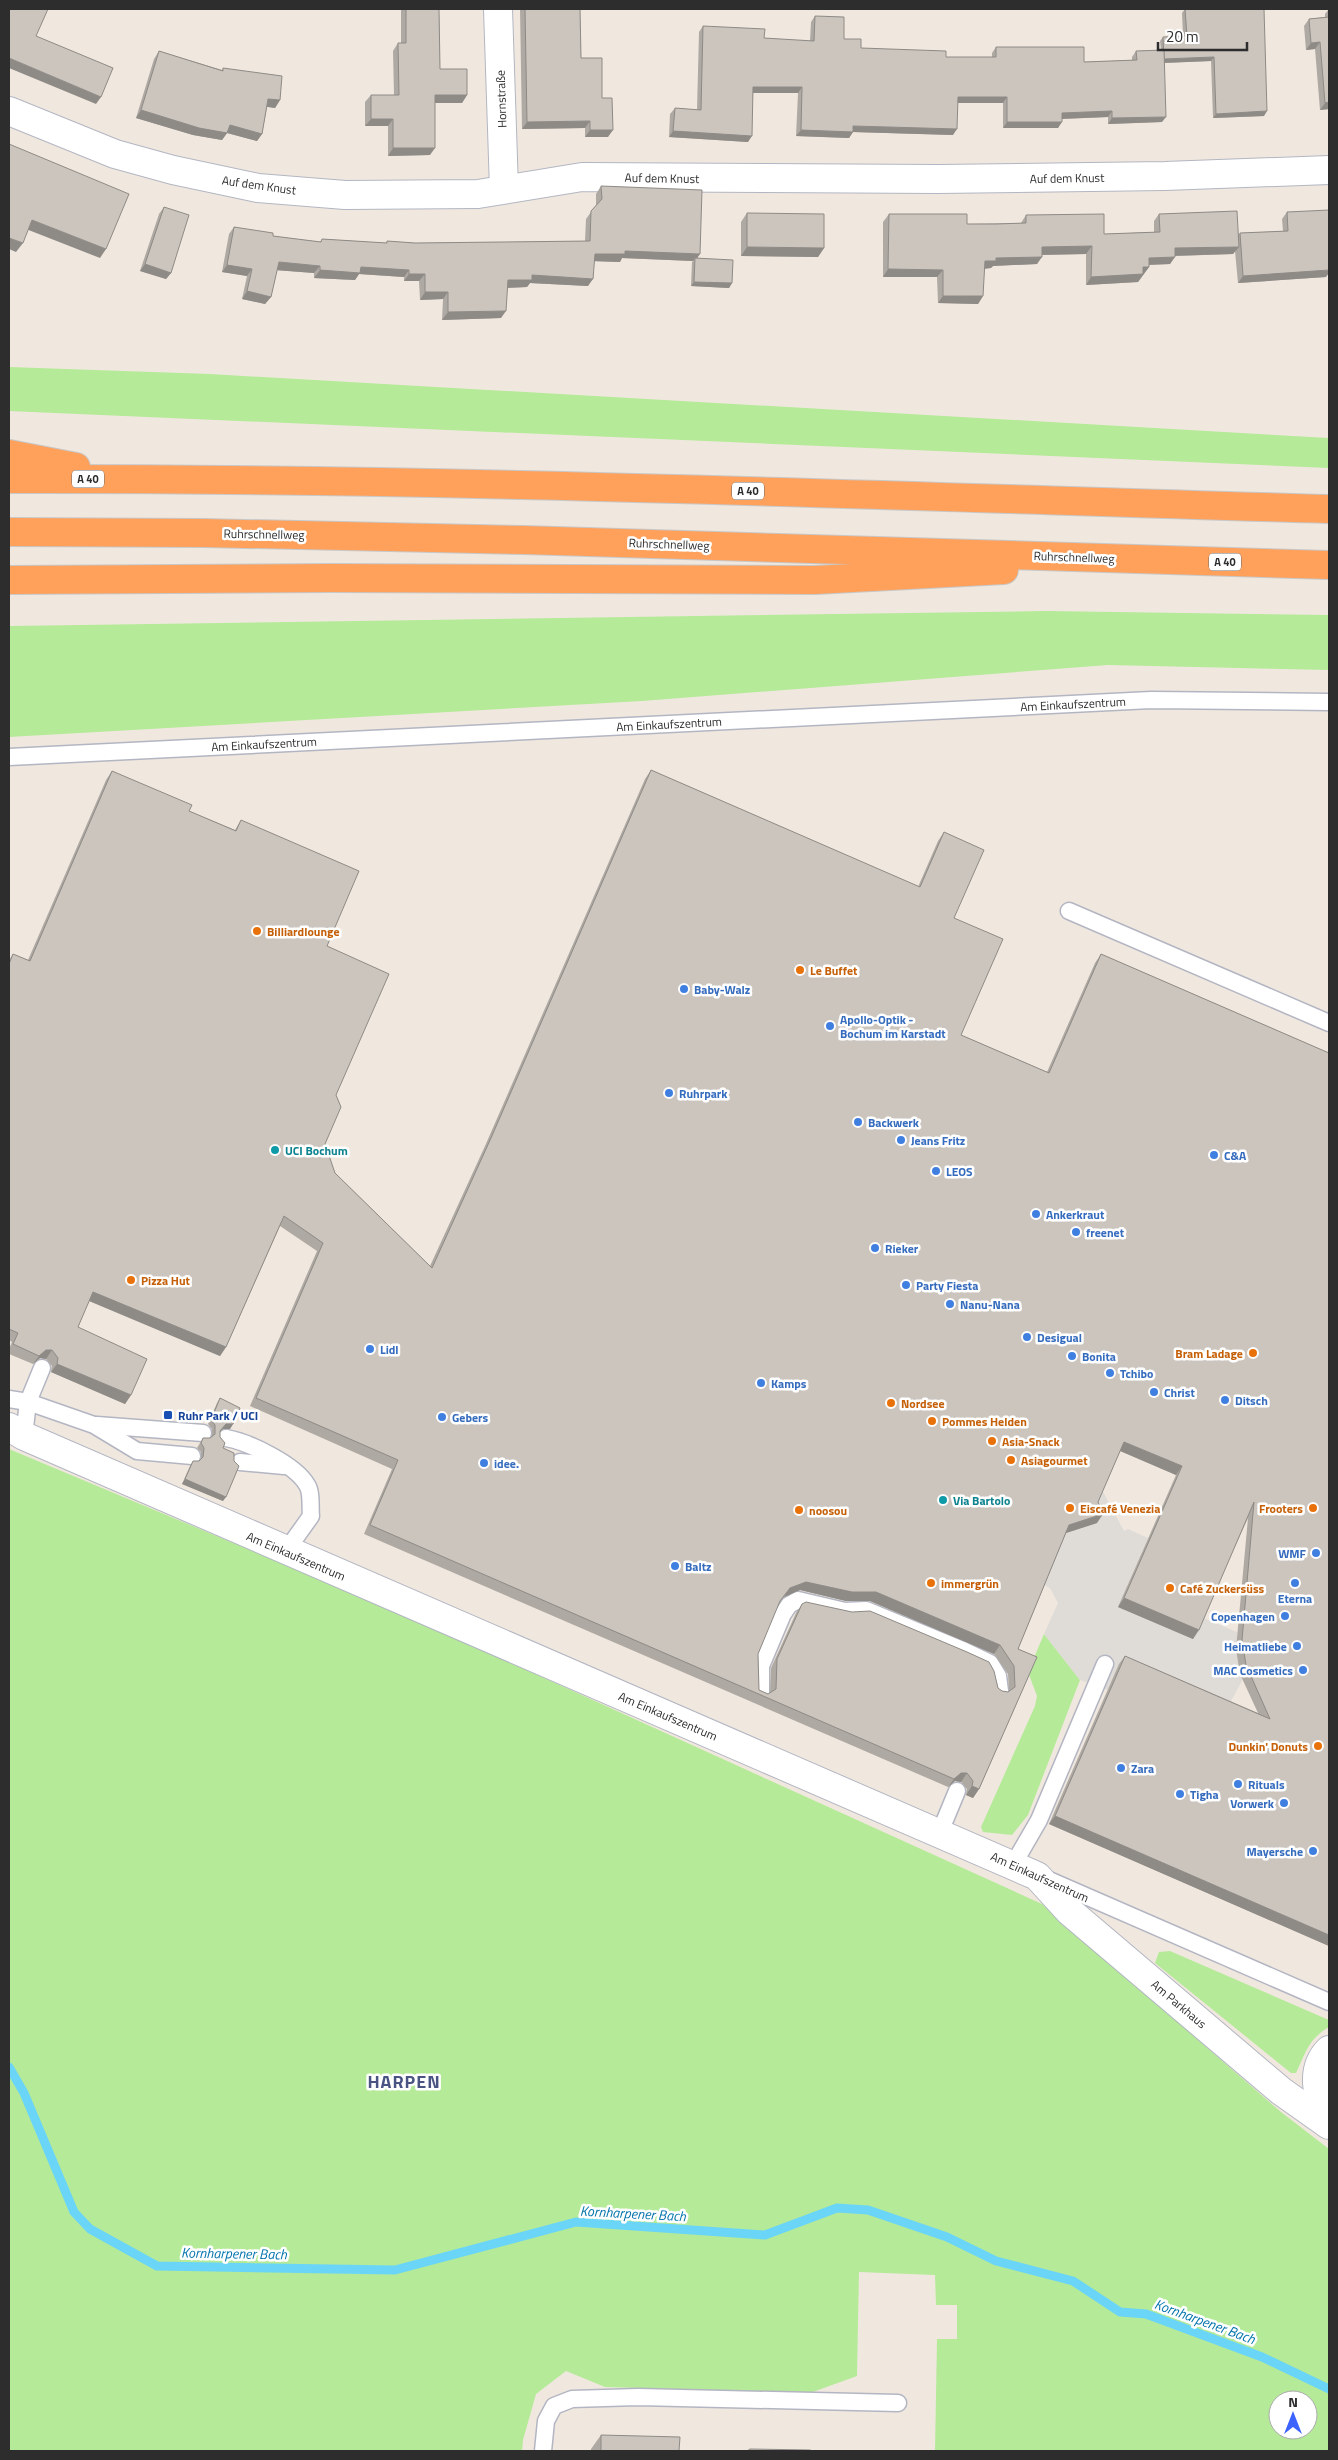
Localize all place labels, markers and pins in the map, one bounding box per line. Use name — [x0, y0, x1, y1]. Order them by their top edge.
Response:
place label: Billiardlounge — [267, 922, 340, 941]
marker: Billiardlounge — [251, 925, 263, 937]
place label: Le Buffet — [810, 961, 858, 980]
marker: Le Buffet — [794, 964, 806, 976]
place label: Baby-Walz — [694, 980, 750, 999]
marker: Baby-Walz — [678, 983, 690, 995]
place label: Apollo-Optik - Bochum im Karstadt — [840, 1010, 946, 1043]
marker: Apollo-Optik - Bochum im Karstadt — [824, 1020, 836, 1032]
place label: Ruhrpark — [679, 1084, 728, 1103]
marker: Ruhrpark — [663, 1087, 675, 1099]
place label: Backwerk — [868, 1113, 920, 1132]
marker: Backwerk — [852, 1116, 864, 1128]
place label: Jeans Fritz — [911, 1131, 965, 1150]
marker: Jeans Fritz — [895, 1134, 907, 1146]
place label: UCI Bochum — [285, 1141, 348, 1160]
marker: UCI Bochum — [269, 1144, 281, 1156]
place label: C&A — [1224, 1146, 1247, 1165]
marker: C&A — [1208, 1149, 1220, 1161]
place label: LEOS — [946, 1162, 973, 1181]
marker: LEOS — [930, 1165, 942, 1177]
place label: Ankerkraut — [1046, 1205, 1105, 1224]
marker: Ankerkraut — [1030, 1208, 1042, 1220]
place label: freenet — [1086, 1223, 1125, 1242]
marker: freenet — [1070, 1226, 1082, 1238]
place label: Rieker — [885, 1239, 919, 1258]
marker: Rieker — [869, 1242, 881, 1254]
place label: Pizza Hut — [141, 1271, 191, 1290]
marker: Pizza Hut — [125, 1274, 137, 1286]
place label: Party Fiesta — [916, 1276, 978, 1295]
marker: Party Fiesta — [900, 1279, 912, 1291]
place label: Nanu-Nana — [960, 1295, 1020, 1314]
marker: Nanu-Nana — [944, 1298, 956, 1310]
place label: Desigual — [1037, 1328, 1082, 1347]
marker: Desigual — [1021, 1331, 1033, 1343]
place label: Lidl — [380, 1340, 399, 1359]
marker: Lidl — [364, 1343, 376, 1355]
place label: Bram Ladage — [1175, 1344, 1243, 1363]
place label: Bonita — [1082, 1347, 1116, 1366]
marker: Bram Ladage — [1247, 1347, 1259, 1359]
marker: Bonita — [1066, 1350, 1078, 1362]
place label: Tchibo — [1120, 1364, 1153, 1383]
marker: Tchibo — [1104, 1367, 1116, 1379]
place label: Kamps — [771, 1374, 807, 1393]
marker: Kamps — [755, 1377, 767, 1389]
place label: Christ — [1164, 1383, 1195, 1402]
marker: Christ — [1148, 1386, 1160, 1398]
place label: Ditsch — [1235, 1391, 1268, 1410]
place label: Nordsee — [901, 1394, 945, 1413]
marker: Ditsch — [1219, 1394, 1231, 1406]
marker: Nordsee — [885, 1397, 897, 1409]
place label: Ruhr Park / UCI — [178, 1406, 258, 1425]
place label: Gebers — [452, 1408, 489, 1427]
marker: Ruhr Park / UCI — [162, 1409, 174, 1421]
marker: Gebers — [436, 1411, 448, 1423]
place label: Pommes Helden — [942, 1412, 1027, 1431]
marker: Pommes Helden — [926, 1415, 938, 1427]
place label: Asia-Snack — [1002, 1432, 1060, 1451]
marker: Asia-Snack — [986, 1435, 998, 1447]
place label: Asiagourmet — [1021, 1451, 1088, 1470]
place label: idee. — [494, 1454, 519, 1473]
marker: Asiagourmet — [1005, 1454, 1017, 1466]
marker: idee. — [478, 1457, 490, 1469]
place label: Via Bartolo — [953, 1491, 1010, 1510]
marker: Via Bartolo — [937, 1494, 949, 1506]
place label: Eiscafé Venezia — [1080, 1499, 1160, 1518]
place label: Frooters — [1259, 1499, 1303, 1518]
place label: noosou — [809, 1501, 847, 1520]
marker: Eiscafé Venezia — [1064, 1502, 1076, 1514]
marker: Frooters — [1307, 1502, 1319, 1514]
marker: noosou — [793, 1504, 805, 1516]
place label: WMF — [1278, 1544, 1307, 1563]
marker: WMF — [1310, 1547, 1322, 1559]
place label: Baltz — [685, 1557, 712, 1576]
marker: Baltz — [669, 1560, 681, 1572]
place label: immergrün — [941, 1574, 999, 1593]
marker: immergrün — [925, 1577, 937, 1589]
marker: Eterna — [1289, 1577, 1301, 1589]
place label: Café Zuckersüss — [1180, 1579, 1265, 1598]
marker: Café Zuckersüss — [1164, 1582, 1176, 1594]
place label: Eterna — [1278, 1589, 1312, 1608]
place label: Copenhagen — [1211, 1607, 1275, 1626]
marker: Copenhagen — [1279, 1610, 1291, 1622]
place label: Heimatliebe — [1224, 1637, 1287, 1656]
marker: Heimatliebe — [1291, 1640, 1303, 1652]
place label: MAC Cosmetics — [1213, 1661, 1293, 1680]
marker: MAC Cosmetics — [1297, 1664, 1309, 1676]
place label: Dunkin' Donuts — [1228, 1737, 1308, 1756]
marker: Dunkin' Donuts — [1312, 1740, 1324, 1752]
place label: Zara — [1131, 1759, 1154, 1778]
marker: Zara — [1115, 1762, 1127, 1774]
place label: Rituals — [1248, 1775, 1285, 1794]
marker: Rituals — [1232, 1778, 1244, 1790]
place label: Tigha — [1190, 1785, 1219, 1804]
marker: Tigha — [1174, 1788, 1186, 1800]
place label: Vorwerk — [1230, 1794, 1275, 1813]
marker: Vorwerk — [1278, 1797, 1290, 1809]
place label: Mayersche — [1246, 1842, 1303, 1861]
marker: Mayersche — [1307, 1845, 1319, 1857]

